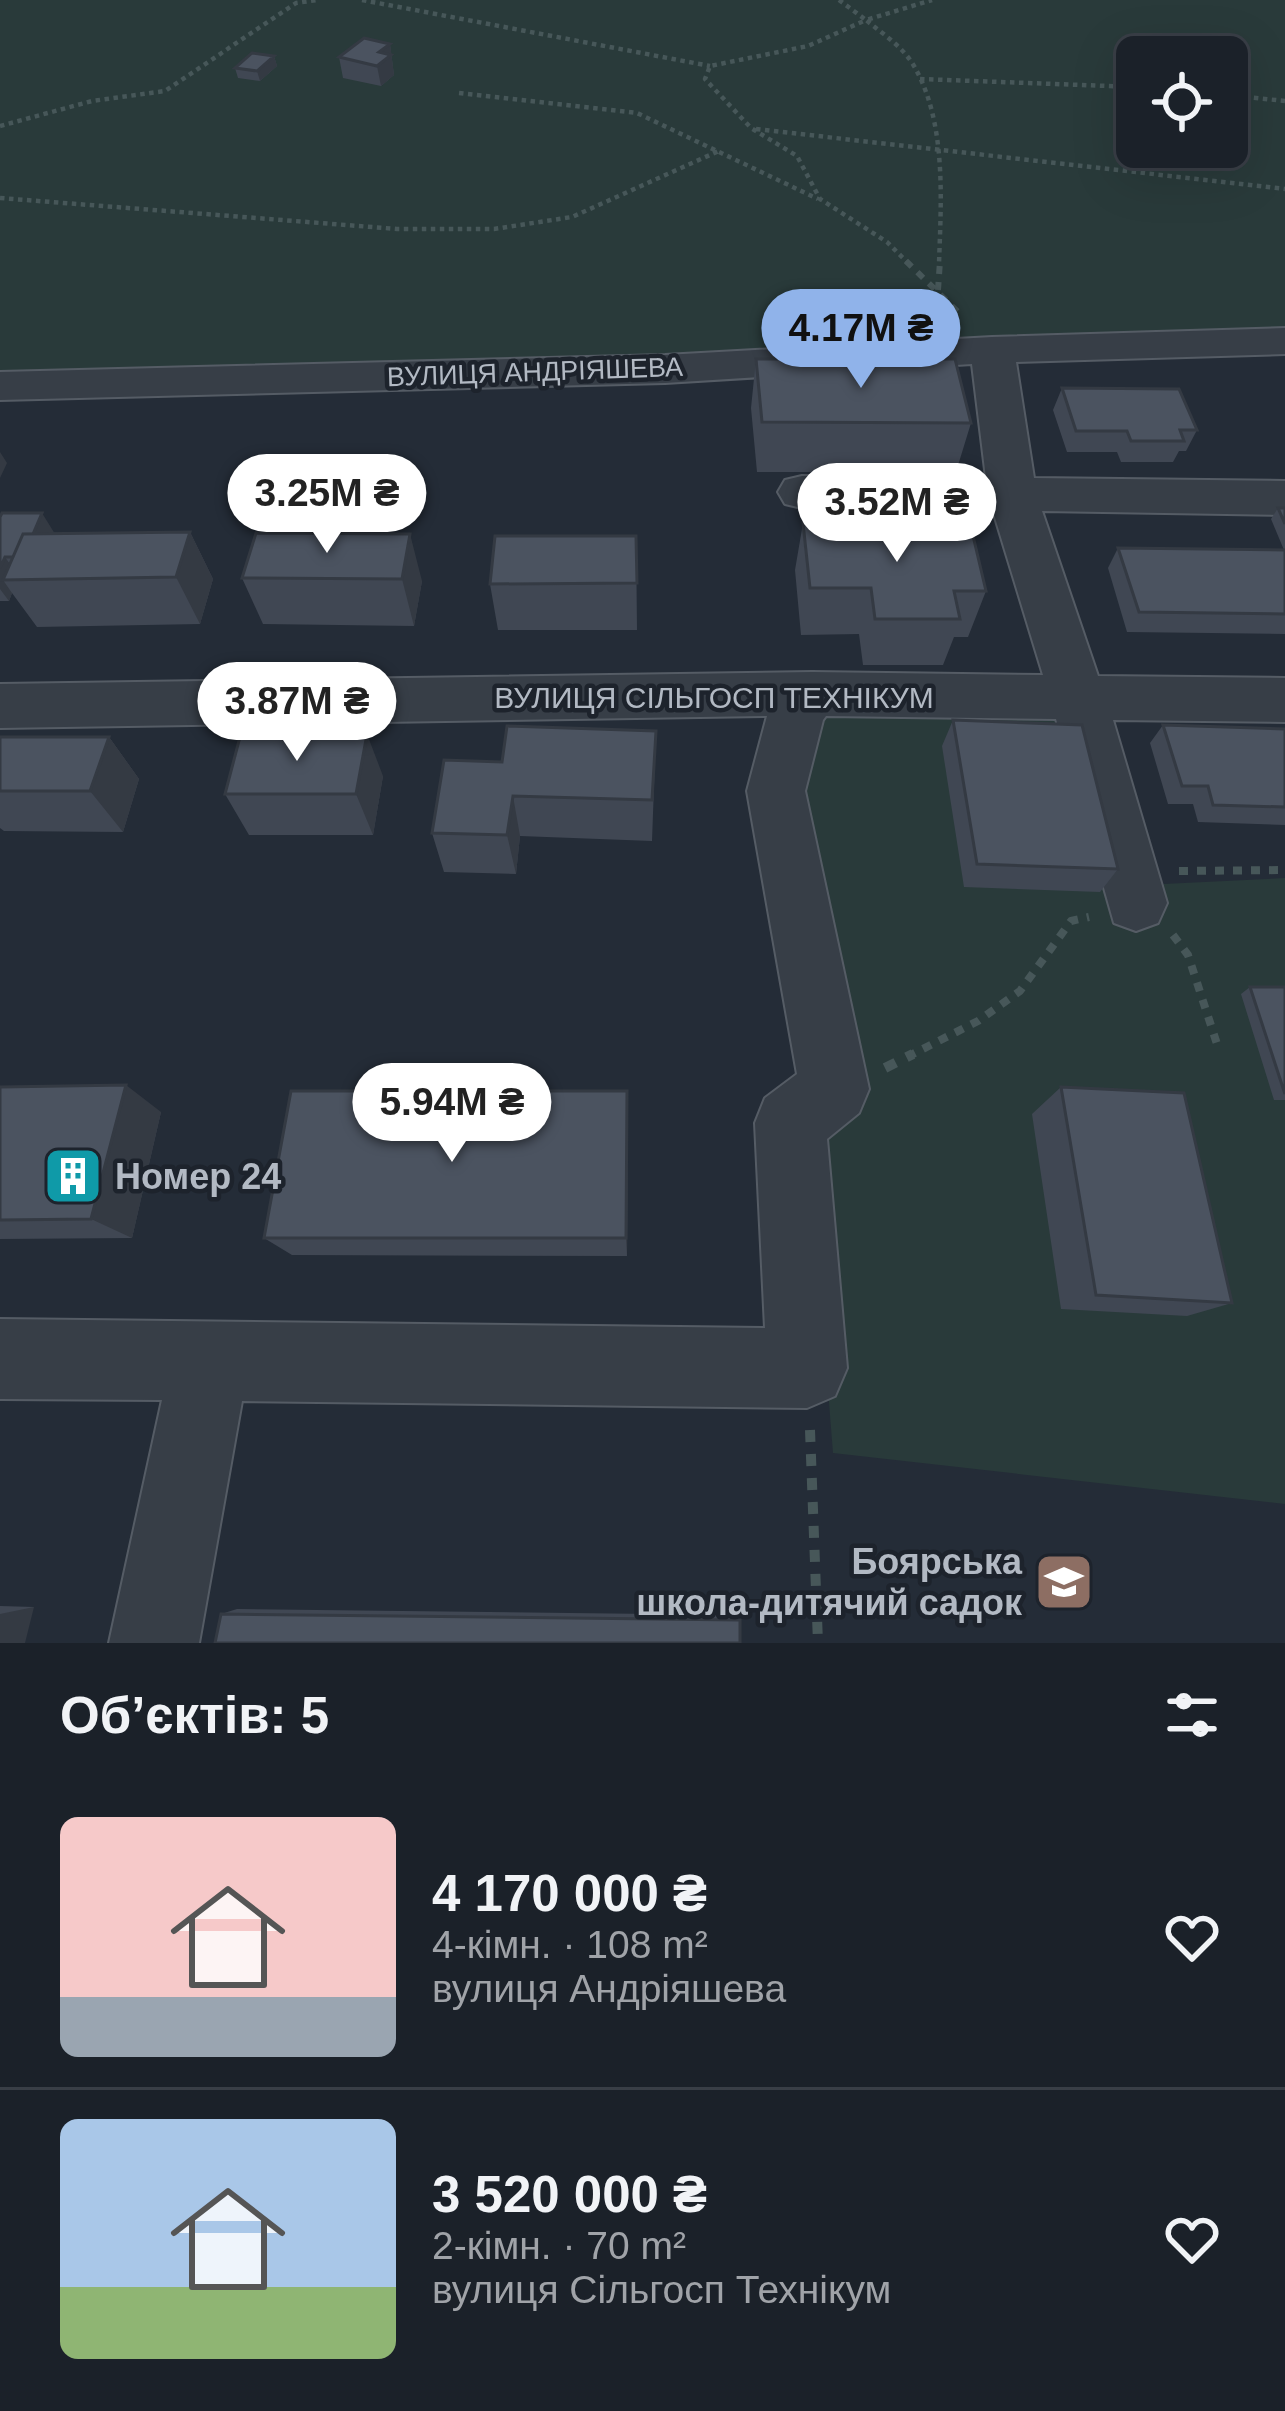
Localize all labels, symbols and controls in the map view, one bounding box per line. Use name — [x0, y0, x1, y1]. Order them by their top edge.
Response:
map controls — [1116, 36, 1248, 168]
button: locate — [1116, 36, 1248, 168]
pin: 4.17M ₴ — [750, 289, 972, 391]
text: 4.17M ₴ — [788, 306, 934, 349]
street label: ВУЛИЦЯ АНДРІЯШЕВА — [386, 352, 684, 392]
pin: 3.25M ₴ — [216, 454, 438, 556]
pin: 3.52M ₴ — [786, 463, 1008, 565]
text: 3.25M ₴ — [254, 471, 400, 514]
text: 3.52M ₴ — [824, 480, 970, 523]
pin: 3.87M ₴ — [186, 662, 408, 764]
text: 3.87M ₴ — [224, 679, 370, 722]
street label: ВУЛИЦЯ СІЛЬГОСП ТЕХНІКУМ — [494, 681, 934, 714]
pin: 5.94M ₴ — [341, 1063, 563, 1165]
text: 5.94M ₴ — [379, 1080, 525, 1123]
building icon: Номер 24 — [42, 1145, 104, 1207]
place label: Номер 24 — [115, 1156, 281, 1197]
place label: Боярська школа-дитячий садок — [636, 1541, 1023, 1623]
school or university icon: Боярська школа-дитячий садок — [1033, 1551, 1095, 1613]
icon: filters — [1159, 1682, 1225, 1748]
text: Об’єктів: 5 — [60, 1687, 329, 1744]
icon: home — [156, 1865, 300, 2009]
text: 4 170 000 ₴ — [432, 1865, 707, 1922]
icon: heart — [1159, 1904, 1225, 1970]
text: 4-кімн. · 108 m² — [432, 1923, 708, 1966]
text: вулиця Андріяшева — [432, 1967, 786, 2010]
text: 3 520 000 ₴ — [432, 2166, 707, 2223]
icon: home — [156, 2167, 300, 2311]
icon: heart — [1159, 2206, 1225, 2272]
text: 2-кімн. · 70 m² — [432, 2224, 686, 2267]
text: вулиця Сільгосп Технікум — [432, 2268, 891, 2311]

